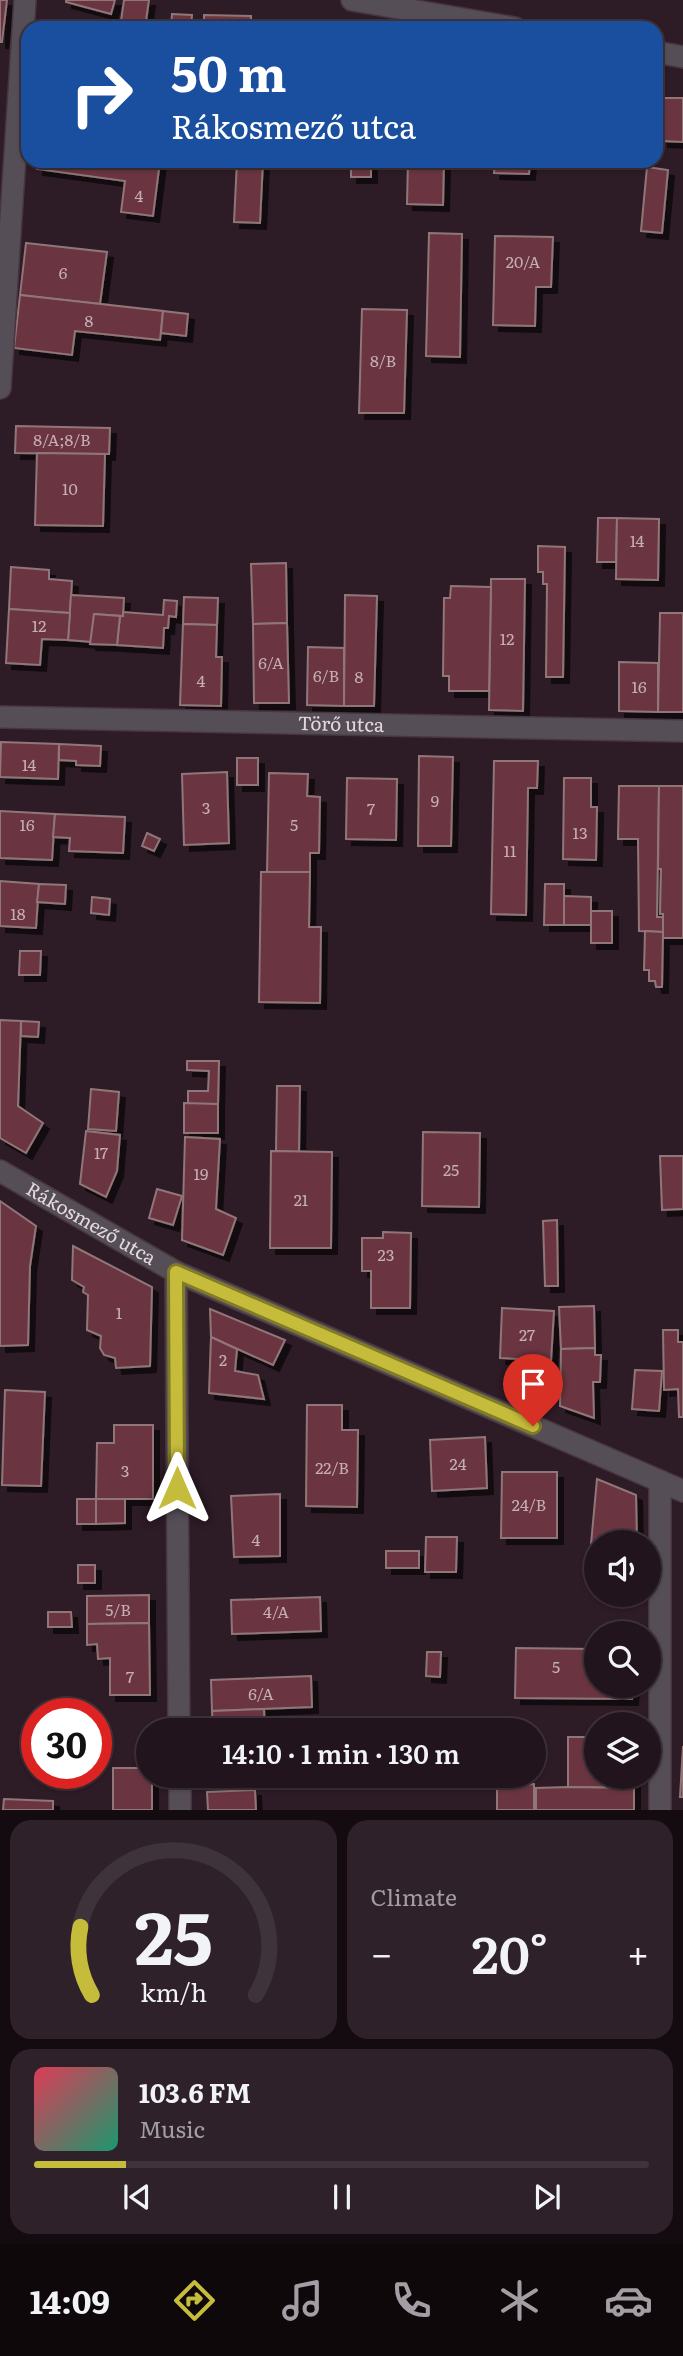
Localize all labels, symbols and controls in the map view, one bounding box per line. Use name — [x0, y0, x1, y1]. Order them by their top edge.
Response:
text: 50 m — [171, 34, 287, 107]
icon: right — [56, 49, 147, 140]
text: Rákosmező utca — [171, 101, 416, 149]
house number: 4 — [135, 183, 144, 207]
house number: 20/A — [506, 249, 540, 273]
house number: 6 — [59, 260, 68, 284]
house number: 8 — [85, 308, 94, 332]
house number: 8/B — [370, 348, 396, 372]
house number: 8/A;8/B — [33, 427, 91, 451]
house number: 10 — [62, 476, 78, 500]
house number: 14 — [630, 528, 645, 552]
house number: 12 — [32, 613, 46, 637]
house number: 12 — [500, 626, 514, 650]
house number: 6/A — [258, 650, 284, 674]
house number: 6/B — [313, 663, 339, 687]
house number: 8 — [355, 664, 364, 688]
house number: 4 — [197, 668, 206, 692]
house number: 16 — [631, 674, 647, 698]
street label: Törő utca — [298, 708, 385, 738]
house number: 14 — [22, 752, 37, 776]
house number: 9 — [431, 788, 439, 812]
house number: 3 — [202, 795, 210, 819]
house number: 7 — [367, 796, 375, 820]
house number: 16 — [19, 812, 35, 836]
house number: 5 — [290, 812, 298, 836]
house number: 13 — [572, 820, 588, 844]
house number: 11 — [503, 838, 517, 862]
house number: 18 — [10, 901, 26, 925]
house number: 17 — [94, 1140, 108, 1164]
house number: 25 — [443, 1157, 459, 1181]
house number: 19 — [194, 1161, 208, 1185]
street label: Rákosmező utca — [21, 1174, 162, 1271]
house number: 21 — [294, 1187, 309, 1211]
house number: 23 — [378, 1242, 394, 1266]
house number: 1 — [116, 1300, 123, 1324]
house number: 27 — [519, 1322, 535, 1346]
house number: 2 — [219, 1347, 227, 1371]
pin — [503, 1354, 563, 1426]
icon: arrive — [514, 1365, 552, 1403]
position arrow — [140, 1451, 214, 1525]
house number: 24 — [450, 1451, 467, 1475]
house number: 22/B — [315, 1455, 349, 1479]
house number: 3 — [121, 1458, 129, 1482]
house number: 24/B — [512, 1492, 546, 1516]
house number: 4 — [252, 1527, 261, 1551]
map controls — [584, 1530, 661, 1789]
button: sound — [584, 1530, 661, 1607]
house number: 5/B — [105, 1597, 131, 1621]
house number: 4/A — [263, 1599, 289, 1623]
button: search — [584, 1621, 661, 1698]
house number: 5 — [552, 1654, 560, 1678]
house number: 7 — [126, 1664, 134, 1688]
house number: 6/A — [248, 1681, 274, 1705]
speed limit sign: 30 — [21, 1698, 112, 1789]
button: layers — [584, 1712, 661, 1789]
text: 14:10 · 1 min · 130 m — [222, 1733, 460, 1772]
text: Climate — [371, 1879, 457, 1913]
text: 25 — [134, 1880, 212, 1988]
text: 20° — [471, 1913, 548, 1990]
text: − — [371, 1923, 393, 1980]
text: + — [627, 1923, 649, 1980]
text: km/h — [140, 1973, 207, 2010]
text: 103.6 FM — [139, 2072, 251, 2111]
text: Music — [139, 2111, 205, 2145]
icon: previous — [118, 2178, 156, 2216]
icon: pause — [323, 2178, 361, 2216]
icon: next — [528, 2178, 566, 2216]
text: 14:09 — [30, 2276, 110, 2324]
icon: directions — [170, 2276, 219, 2325]
icon: music — [278, 2276, 327, 2325]
icon: phone — [387, 2276, 436, 2325]
icon: climate — [495, 2276, 544, 2325]
icon: car — [604, 2276, 653, 2325]

